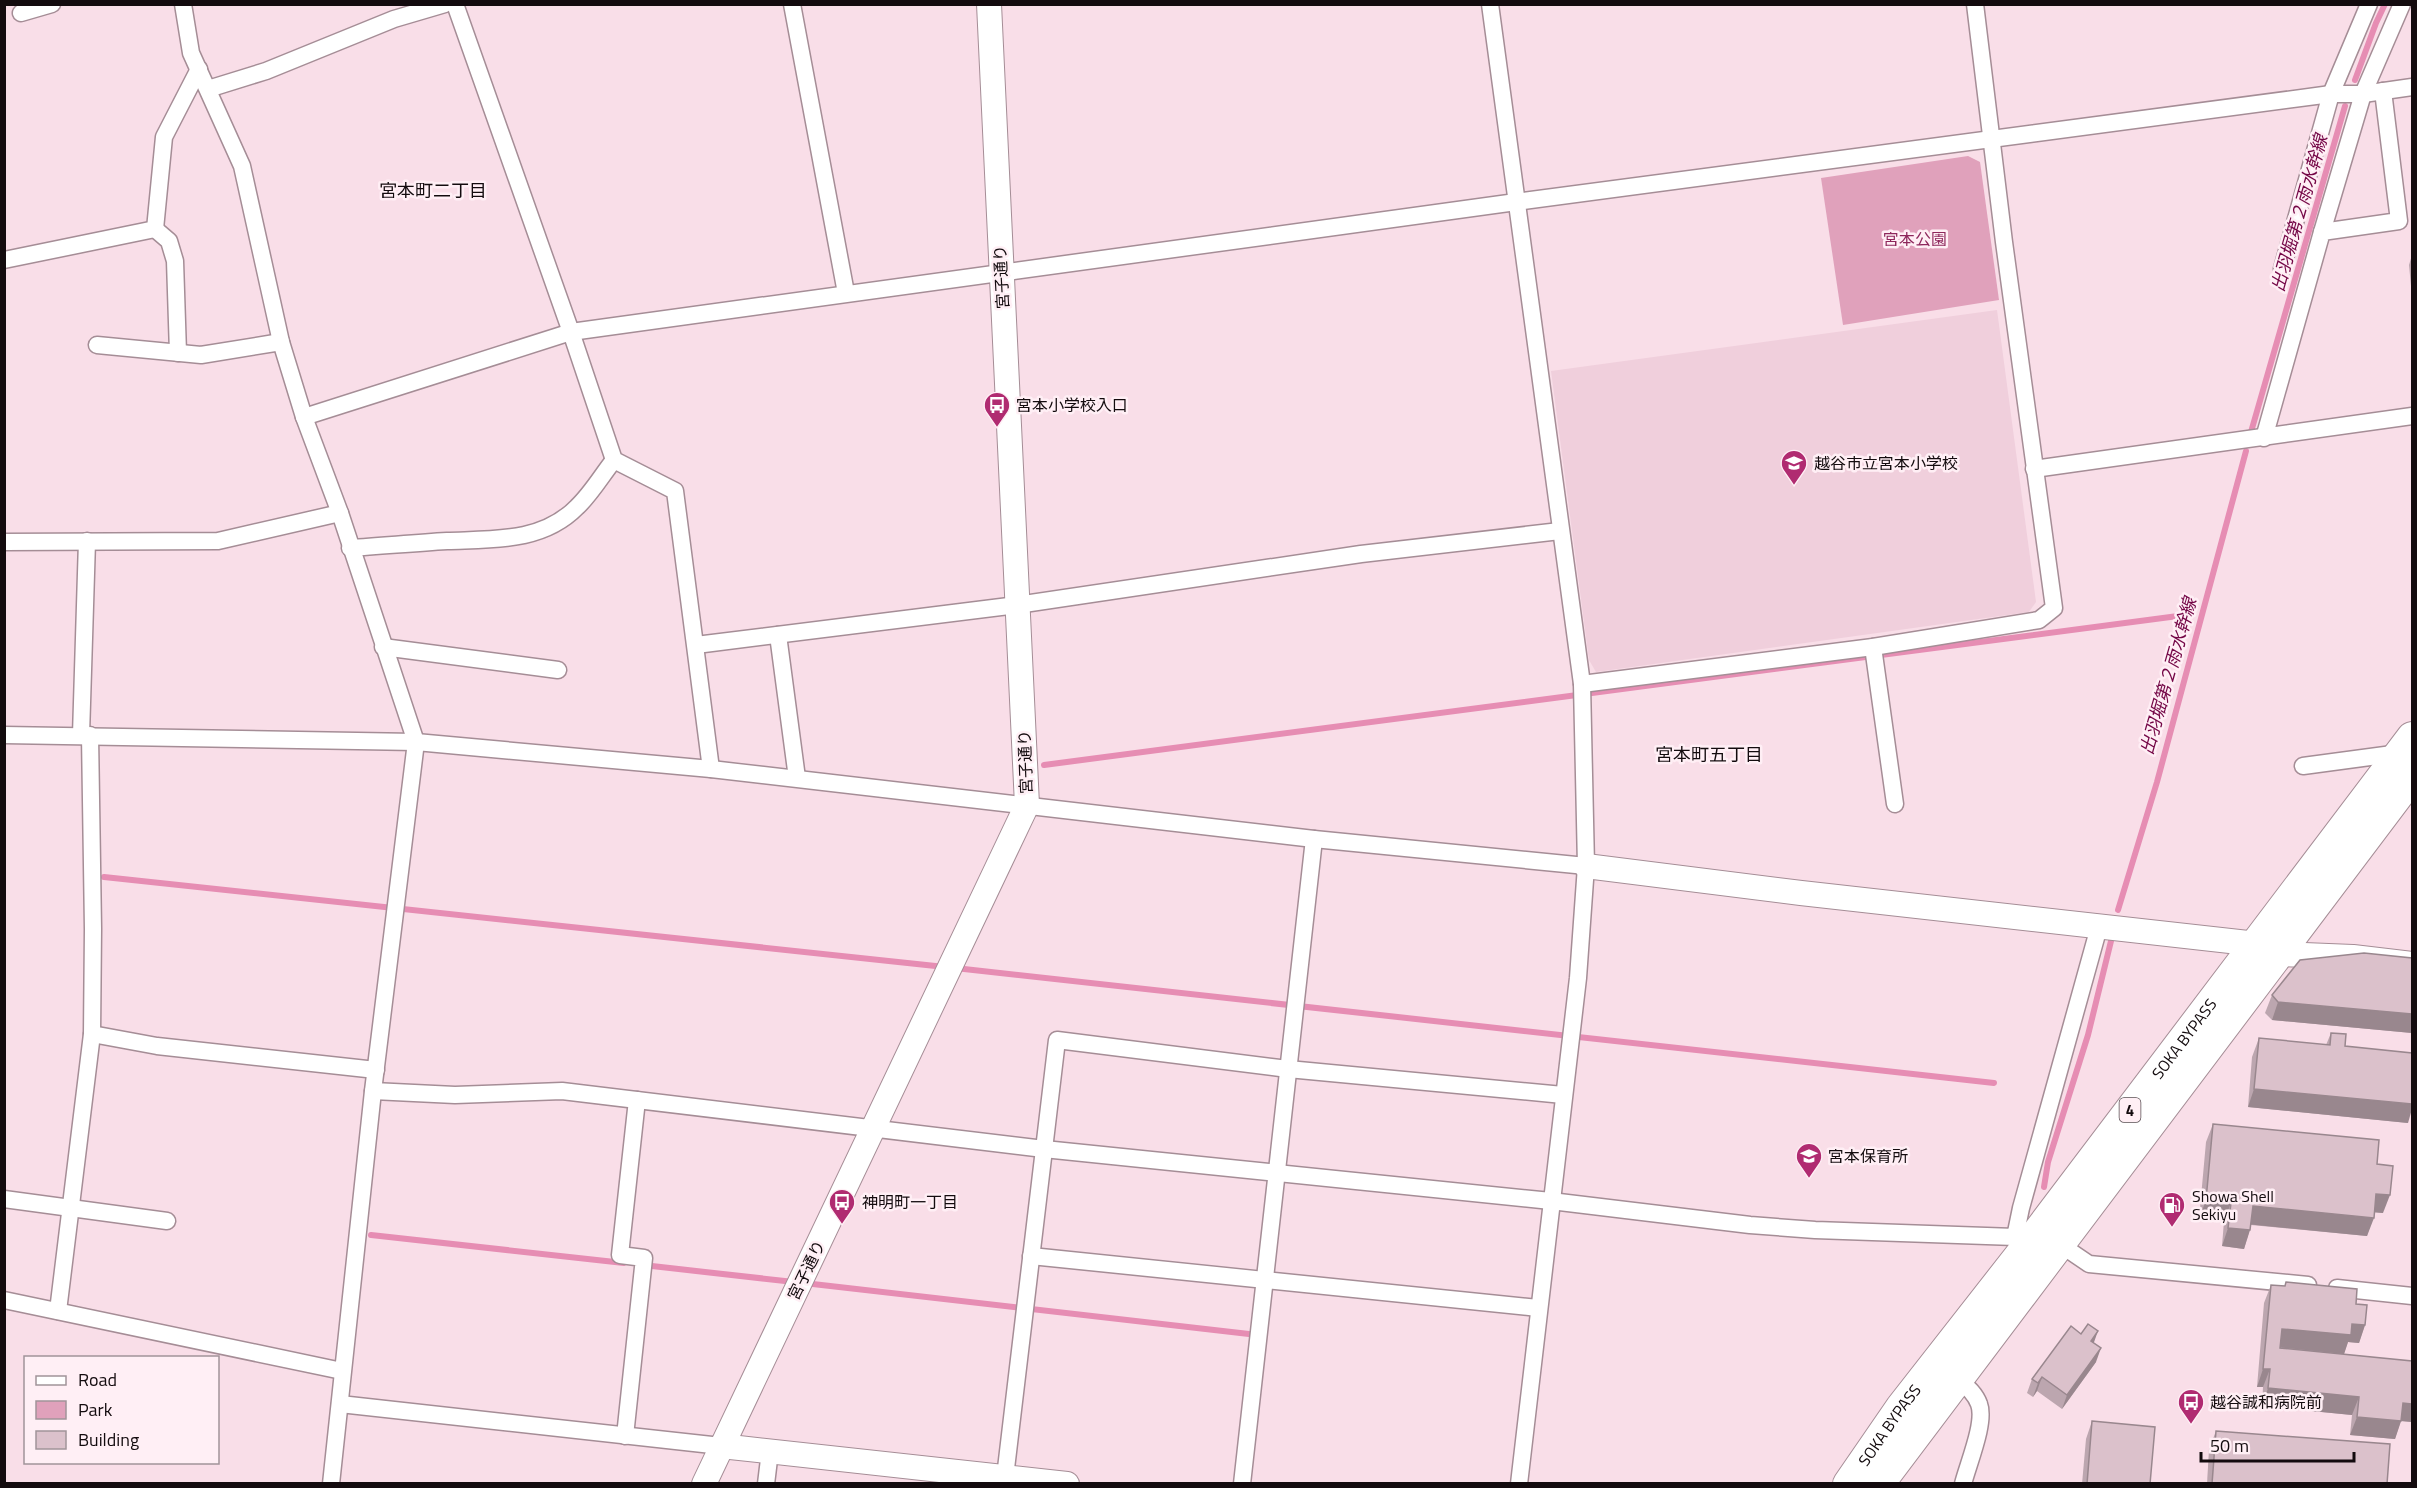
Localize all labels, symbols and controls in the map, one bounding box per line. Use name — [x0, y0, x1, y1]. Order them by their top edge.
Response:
water label: 出羽堀第２雨水幹線 — [2264, 129, 2335, 295]
district label: 宮本町二丁目 — [379, 177, 487, 204]
park label: 宮本公園 — [1883, 227, 1947, 251]
street label: 宮子通り — [987, 244, 1015, 310]
bus stop icon: 宮本小学校入口 — [982, 390, 1012, 428]
place label: 宮本小学校入口 — [1016, 393, 1128, 417]
school or university icon: 越谷市立宮本小学校 — [1779, 448, 1809, 486]
place label: 越谷市立宮本小学校 — [1814, 451, 1958, 475]
water label: 出羽堀第２雨水幹線 — [2133, 592, 2204, 758]
street label: 宮子通り — [1012, 730, 1038, 794]
district label: 宮本町五丁目 — [1655, 741, 1763, 768]
street label: SOKA BYPASS — [2146, 993, 2222, 1084]
road number: 4 — [2120, 1098, 2140, 1122]
school or university icon: 宮本保育所 — [1794, 1141, 1824, 1179]
place label: 宮本保育所 — [1828, 1144, 1908, 1168]
place label: Showa Shell Sekiyu — [2192, 1184, 2274, 1226]
bus stop icon: 神明町一丁目 — [827, 1187, 857, 1225]
place label: 神明町一丁目 — [862, 1190, 958, 1214]
fuel station icon: Showa Shell Sekiyu — [2157, 1190, 2187, 1228]
street label: 宮子通り — [781, 1236, 831, 1304]
legend — [24, 1356, 219, 1464]
text: Road — [78, 1366, 117, 1393]
street label: SOKA BYPASS — [1852, 1379, 1927, 1471]
bus stop icon: 越谷誠和病院前 — [2176, 1387, 2206, 1425]
place label: 越谷誠和病院前 — [2210, 1390, 2322, 1414]
text: Park — [78, 1396, 113, 1423]
scale bar — [2201, 1425, 2354, 1463]
text: Building — [78, 1426, 139, 1453]
text: 50 m — [2210, 1432, 2249, 1459]

